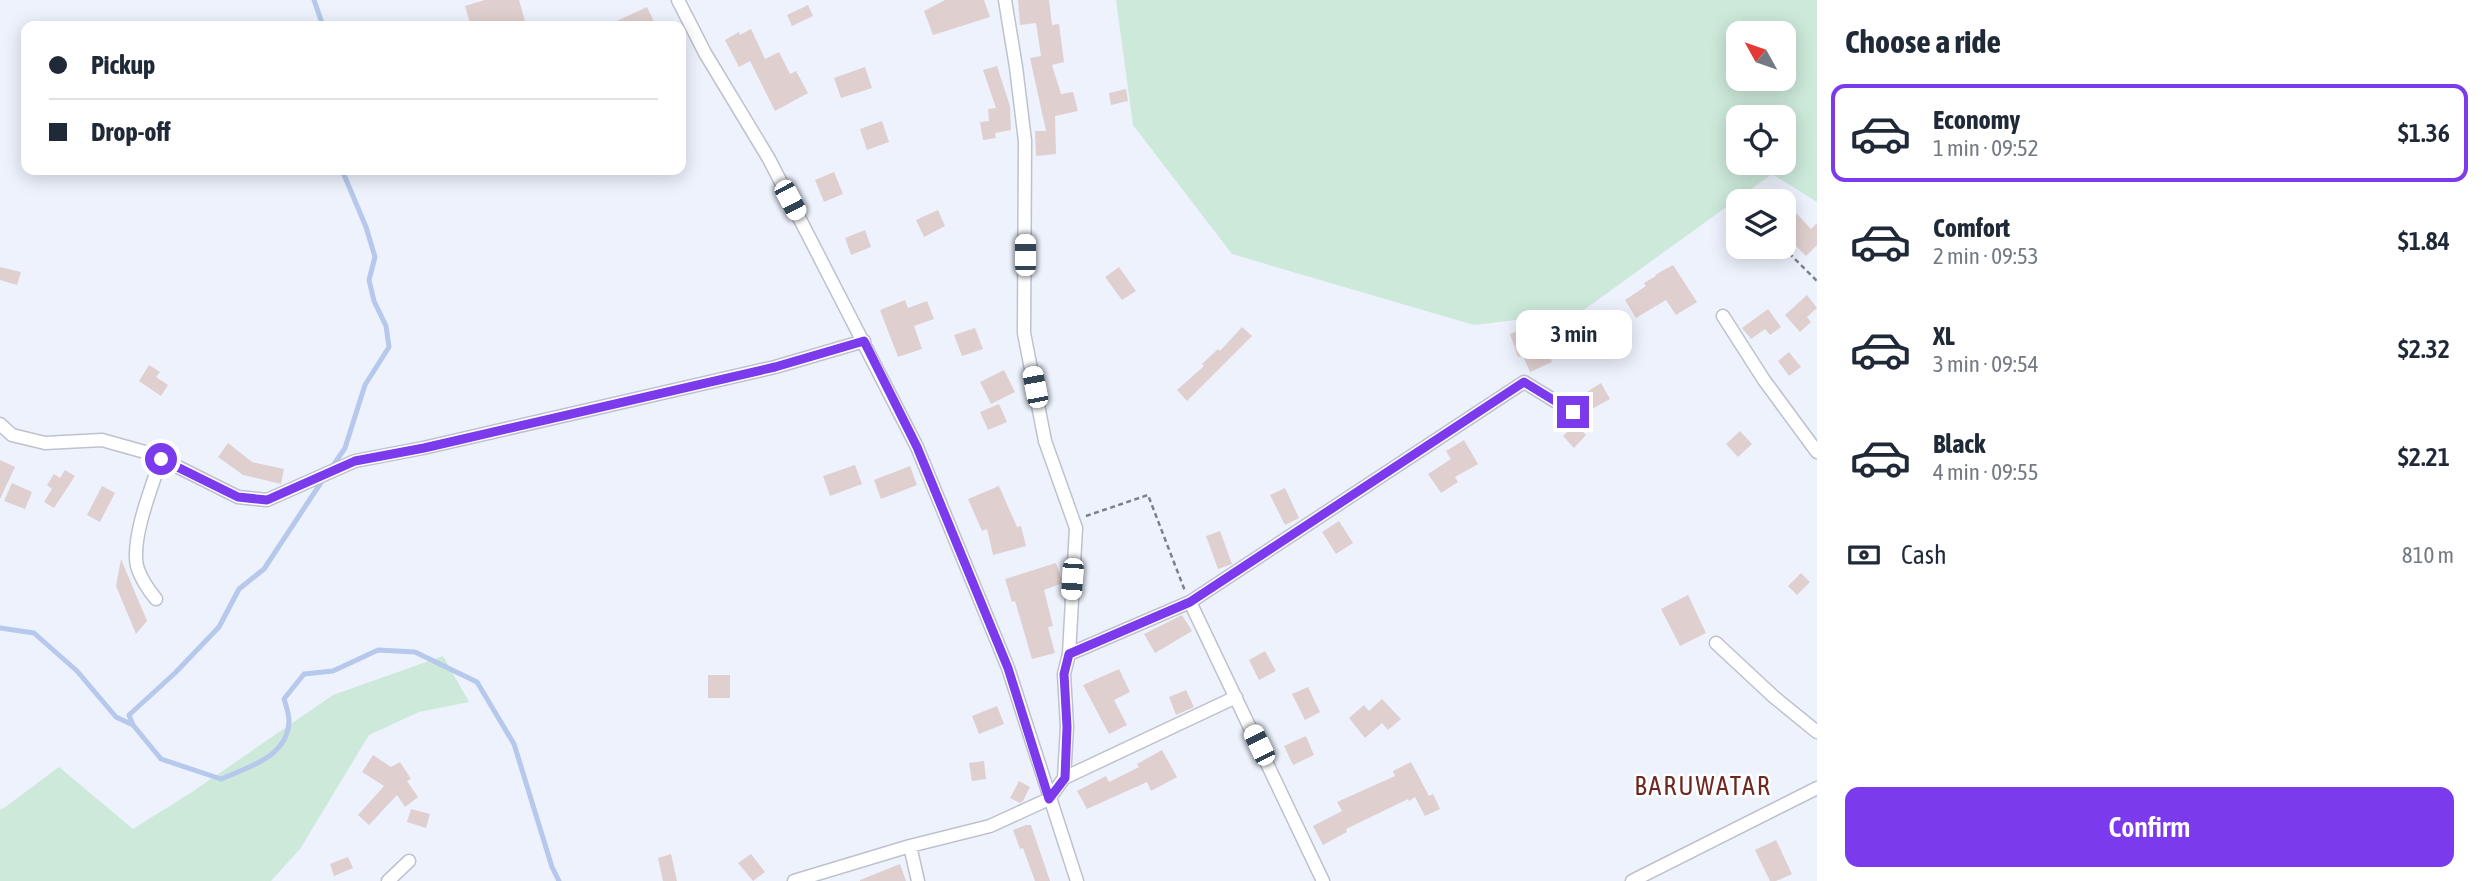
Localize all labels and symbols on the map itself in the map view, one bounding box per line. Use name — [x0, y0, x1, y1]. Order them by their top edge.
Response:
north arrow — [1726, 21, 1796, 91]
car — [771, 177, 810, 223]
car — [1015, 234, 1036, 276]
callout: 3 min — [1515, 310, 1631, 360]
car — [1021, 364, 1050, 410]
route end — [1557, 396, 1589, 428]
route start — [145, 443, 177, 475]
car — [1061, 557, 1084, 601]
car — [1241, 722, 1278, 768]
district label: BARUWATAR — [1634, 771, 1772, 801]

